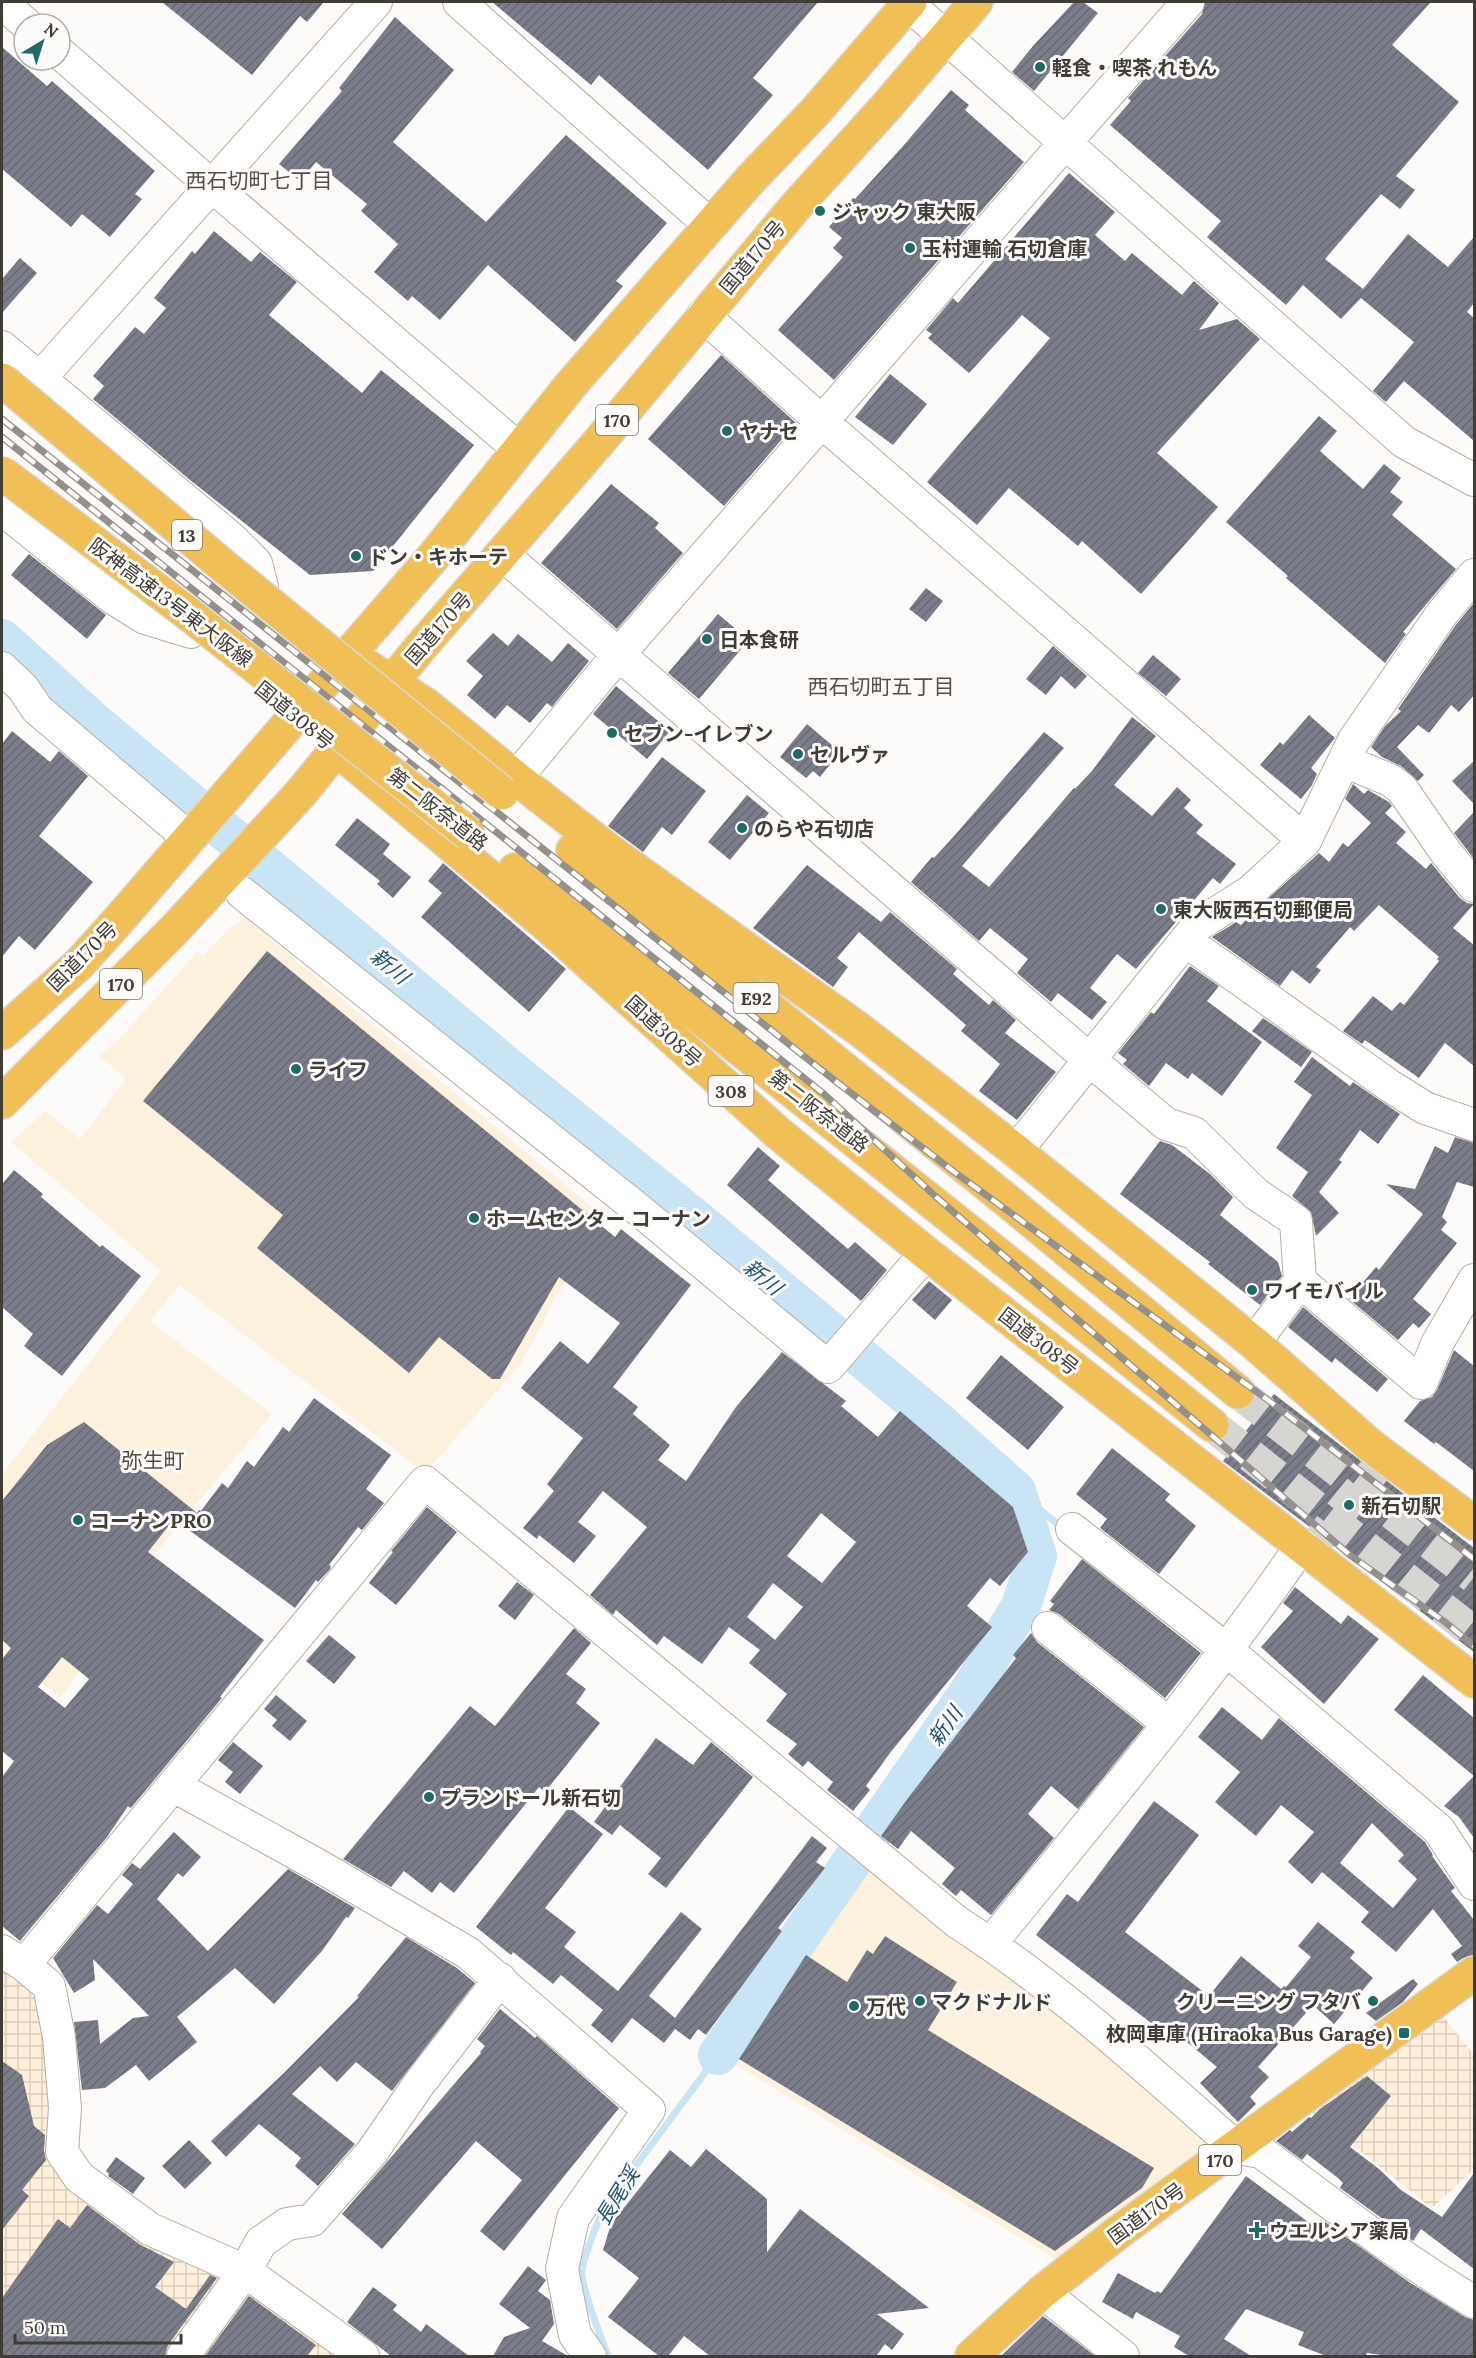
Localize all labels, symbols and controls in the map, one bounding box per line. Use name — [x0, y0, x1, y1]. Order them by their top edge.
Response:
north arrow — [12, 12, 72, 72]
text: N — [40, 18, 62, 42]
place label: 軽食・喫茶 れもん — [1052, 55, 1217, 80]
marker: 軽食・喫茶 れもん — [1033, 60, 1047, 74]
district label: 西石切町七丁目 — [186, 167, 333, 194]
place label: ジャック 東大阪 — [832, 199, 976, 224]
marker: ジャック 東大阪 — [813, 204, 827, 218]
street label: 国道170号 — [714, 215, 790, 299]
place label: 玉村運輸 石切倉庫 — [922, 236, 1087, 261]
marker: 玉村運輸 石切倉庫 — [903, 241, 917, 255]
road number: 170 — [596, 405, 638, 435]
place label: ヤナセ — [739, 419, 799, 444]
marker: ヤナセ — [720, 424, 734, 438]
road number: 13 — [172, 520, 202, 550]
street label: 阪神高速13号東大阪線 — [84, 532, 258, 672]
place label: ドン・キホーテ — [368, 544, 508, 569]
marker: ドン・キホーテ — [349, 549, 363, 563]
street label: 国道170号 — [399, 586, 477, 670]
place label: 日本食研 — [719, 627, 799, 652]
marker: 日本食研 — [700, 632, 714, 646]
district label: 西石切町五丁目 — [808, 673, 955, 700]
street label: 国道308号 — [250, 675, 340, 755]
place label: セブン-イレブン — [624, 721, 773, 746]
marker: セブン-イレブン — [605, 726, 619, 740]
place label: セルヴァ — [810, 742, 890, 767]
marker: セルヴァ — [791, 747, 805, 761]
street label: 第二阪奈道路 — [383, 762, 493, 856]
place label: のらや石切店 — [754, 816, 874, 841]
marker: のらや石切店 — [735, 821, 749, 835]
place label: 東大阪西石切郵便局 — [1173, 897, 1353, 922]
marker: 東大阪西石切郵便局 — [1154, 902, 1168, 916]
street label: 国道170号 — [42, 916, 122, 996]
water label: 新川 — [365, 942, 416, 991]
road number: 170 — [100, 969, 142, 999]
road number: E92 — [734, 983, 778, 1013]
street label: 国道308号 — [620, 990, 708, 1072]
place label: ライフ — [308, 1057, 368, 1082]
marker: ライフ — [289, 1062, 303, 1076]
street label: 第二阪奈道路 — [764, 1064, 874, 1158]
road number: 308 — [708, 1076, 754, 1106]
place label: ホームセンター コーナン — [486, 1206, 711, 1231]
marker: ホームセンター コーナン — [467, 1211, 481, 1225]
water label: 新川 — [738, 1253, 789, 1302]
place label: ワイモバイル — [1264, 1278, 1384, 1303]
marker: ワイモバイル — [1245, 1283, 1259, 1297]
street label: 国道308号 — [994, 1302, 1084, 1380]
district label: 弥生町 — [122, 1447, 185, 1474]
place label: 新石切駅 — [1361, 1493, 1441, 1518]
marker: 新石切駅 — [1342, 1498, 1356, 1512]
place label: コーナンPRO — [90, 1508, 212, 1533]
marker: コーナンPRO — [71, 1513, 85, 1527]
water label: 新川 — [922, 1699, 969, 1751]
place label: プランドール新石切 — [441, 1785, 621, 1810]
marker: プランドール新石切 — [422, 1790, 436, 1804]
place label: マクドナルド — [932, 1989, 1052, 2014]
place label: クリーニング フタバ — [1176, 1989, 1361, 2014]
place label: 万代 — [866, 1994, 906, 2019]
marker: マクドナルド — [913, 1994, 927, 2008]
marker: クリーニング フタバ — [1366, 1994, 1380, 2008]
marker: 万代 — [847, 1999, 861, 2013]
place label: 枚岡車庫 (Hiraoka Bus Garage) — [1106, 2021, 1392, 2047]
marker: 枚岡車庫 (Hiraoka Bus Garage) — [1397, 2026, 1411, 2040]
road number: 170 — [1199, 2145, 1241, 2175]
water label: 長尾渓 — [589, 2160, 647, 2230]
street label: 国道170号 — [1103, 2177, 1189, 2249]
place label: ウエルシア薬局 — [1269, 2218, 1409, 2243]
marker: ウエルシア薬局 — [1250, 2223, 1264, 2237]
scale bar — [15, 2307, 182, 2345]
text: 50 m — [24, 2316, 66, 2339]

